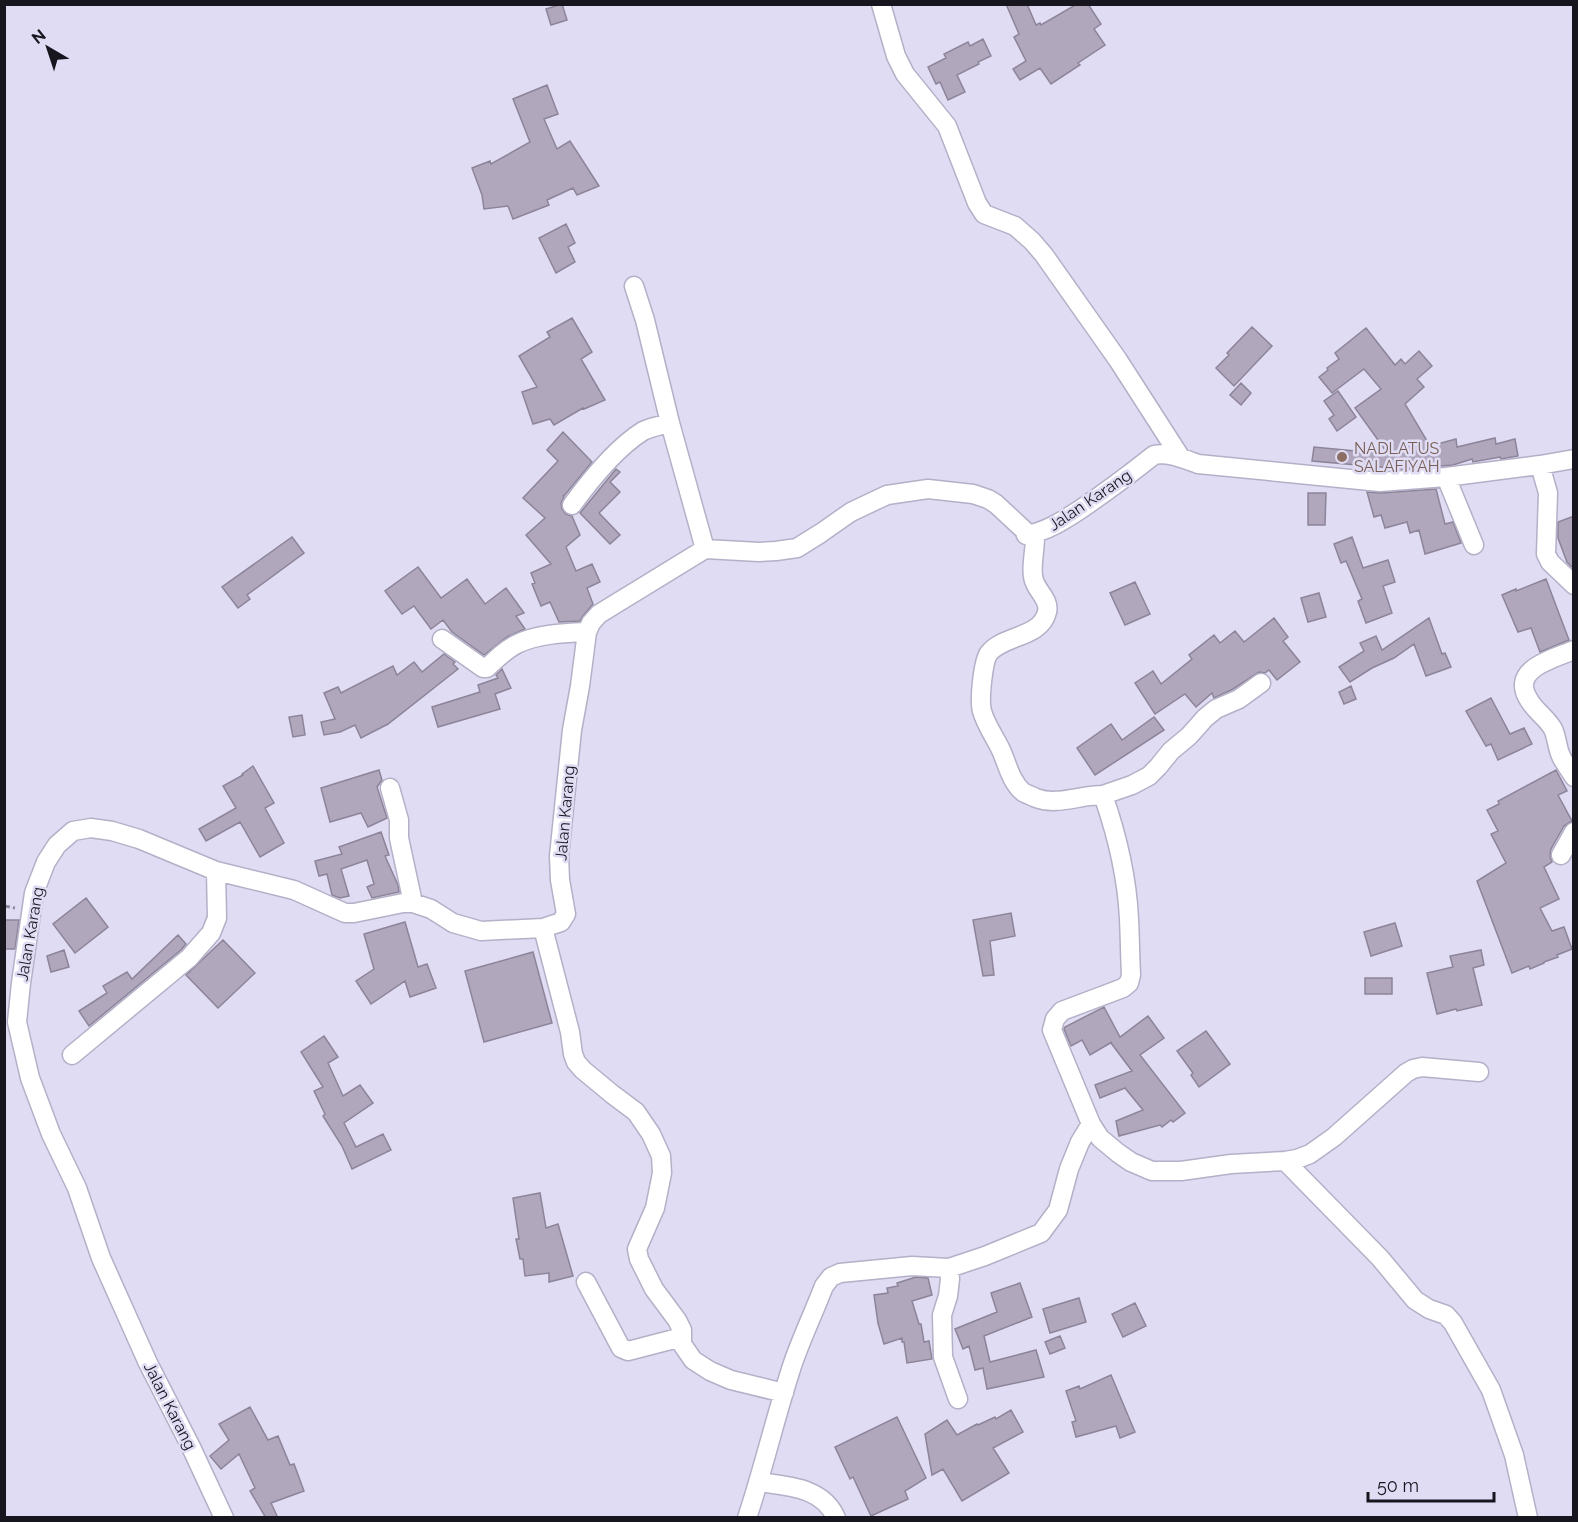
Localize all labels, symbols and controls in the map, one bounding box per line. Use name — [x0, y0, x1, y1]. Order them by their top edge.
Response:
north arrow — [18, 18, 78, 78]
text: N — [28, 26, 50, 48]
place label: NADLATUS SALAFIYAH — [1354, 439, 1440, 476]
marker: NADLATUS SALAFIYAH — [1335, 450, 1349, 464]
street label: Jalan Karang — [1045, 465, 1135, 535]
street label: Jalan Karang — [551, 765, 579, 861]
street label: Jalan Karang — [12, 885, 48, 983]
street label: Jalan Karang — [140, 1359, 200, 1453]
scale bar — [1368, 1465, 1494, 1503]
text: 50 m — [1377, 1475, 1419, 1496]

